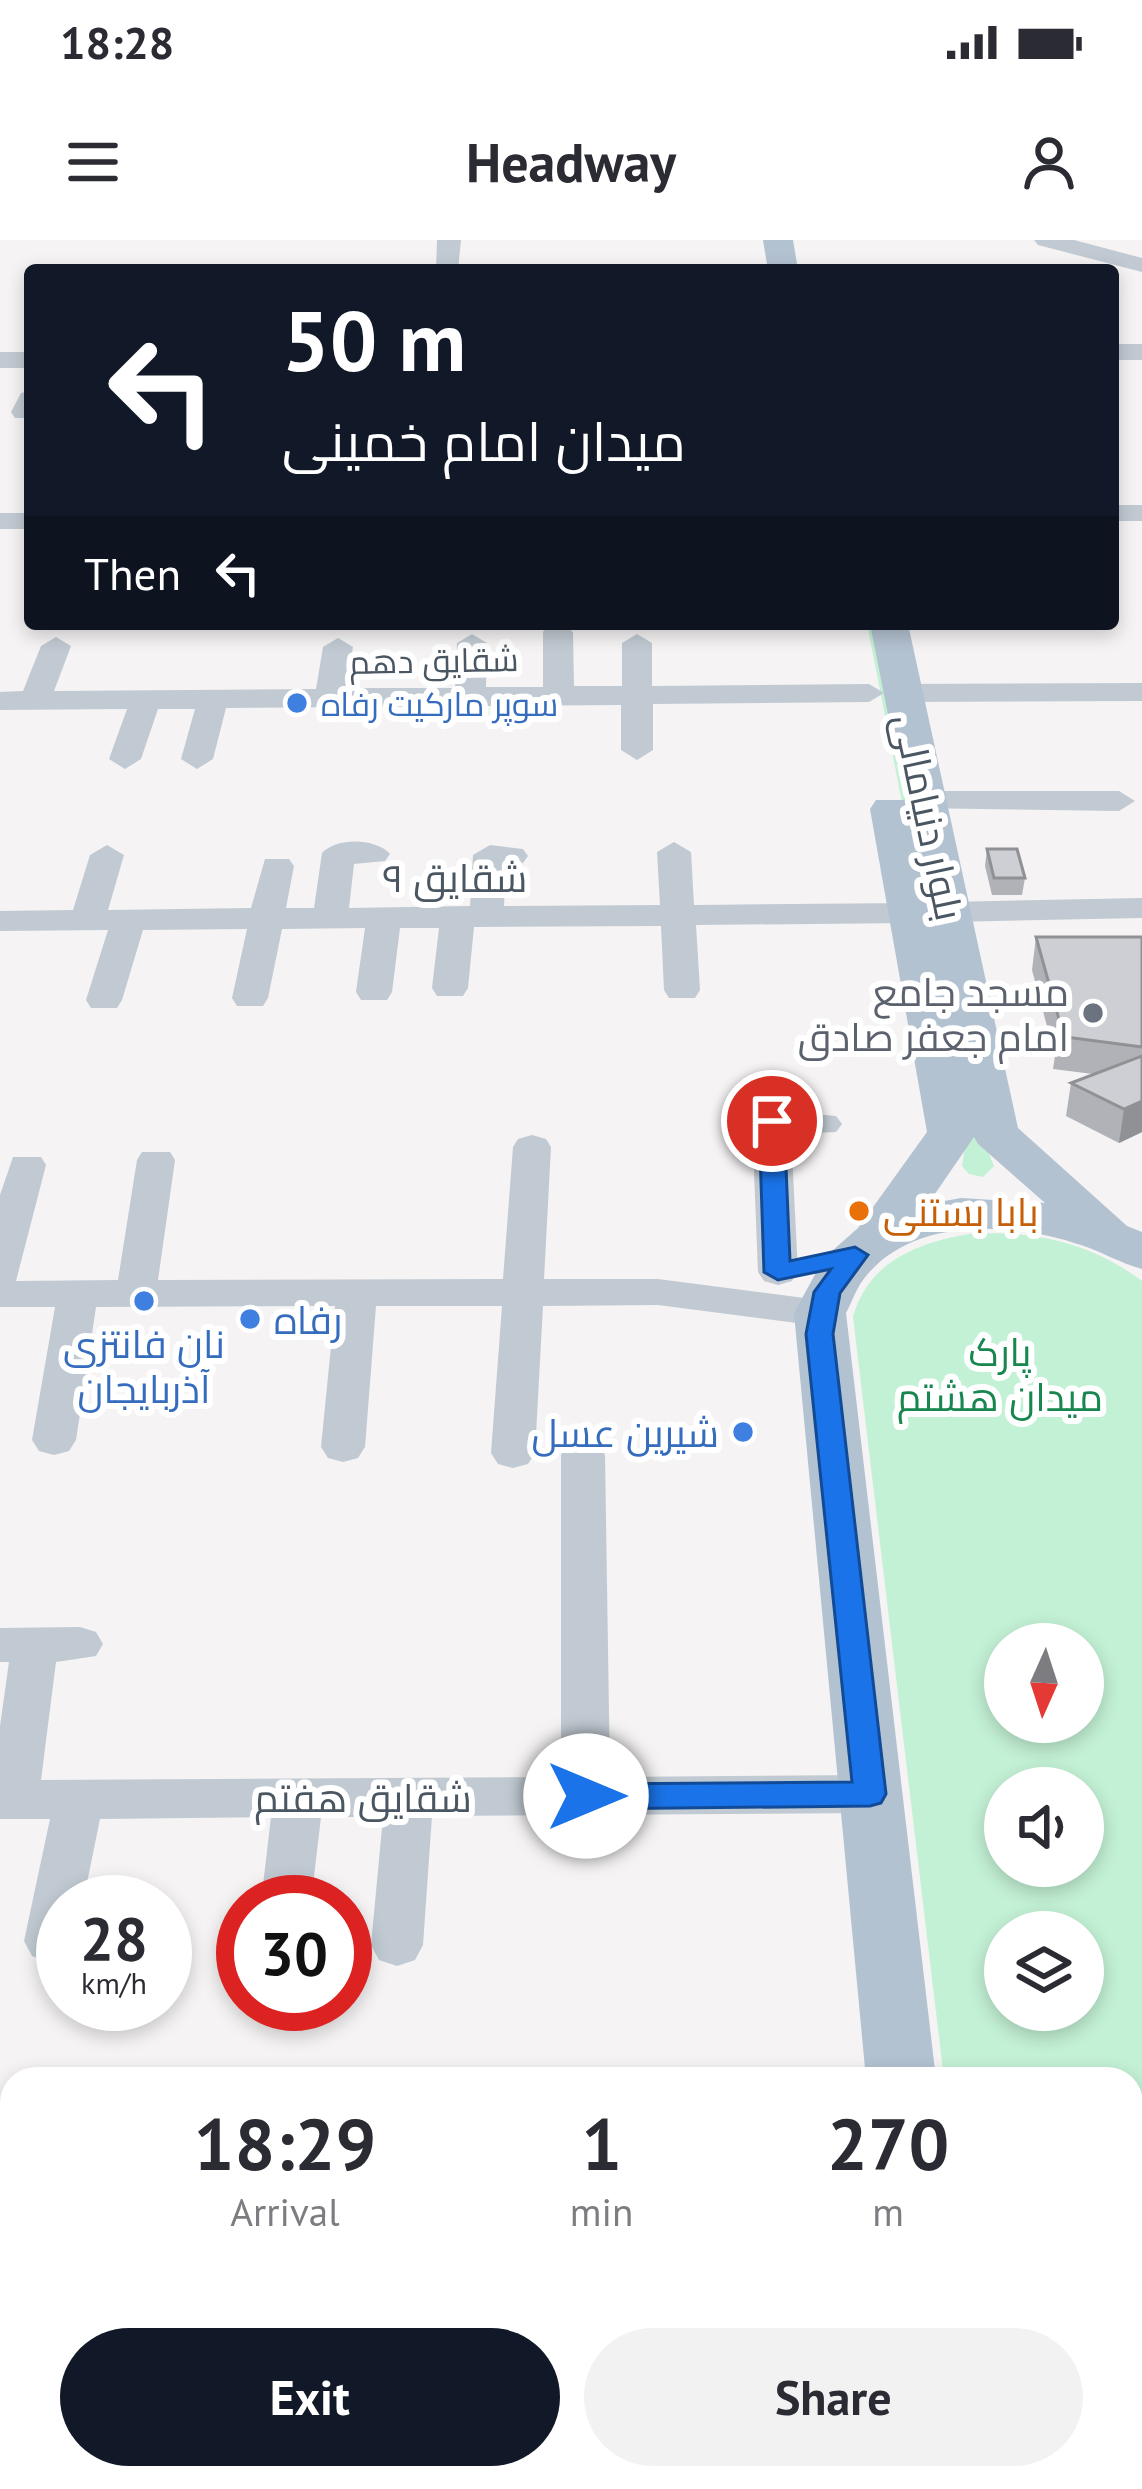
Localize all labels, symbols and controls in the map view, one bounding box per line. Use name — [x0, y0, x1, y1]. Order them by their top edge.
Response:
text: 18:28 — [60, 13, 174, 71]
text: Headway — [466, 127, 676, 197]
icon: menu — [60, 129, 126, 195]
icon: person — [1016, 129, 1082, 195]
text: 50 m — [282, 285, 466, 394]
icon: left — [84, 312, 240, 468]
text: میدان امام خمینی — [282, 406, 686, 476]
icon: left — [205, 540, 271, 606]
text: Then — [84, 544, 181, 602]
street label: شقایق دهم — [349, 637, 519, 685]
place label: سوپر مارکیت رفاه — [321, 682, 558, 726]
marker: سوپر مارکیت رفاه — [284, 690, 310, 716]
street label: بلوار دنیامالی — [882, 709, 976, 925]
street label: شقایق ۹ — [383, 852, 527, 903]
place label: مسجد جامع امام جعفر صادق — [798, 966, 1069, 1064]
marker: مسجد جامع امام جعفر صادق — [1080, 1000, 1106, 1026]
pin — [721, 1070, 823, 1172]
icon: arrive — [739, 1088, 805, 1154]
place label: بابا بستنی — [883, 1186, 1039, 1237]
marker: بابا بستنی — [846, 1198, 872, 1224]
marker: نان فانتزی آذربایجان — [131, 1288, 157, 1314]
place label: رفاه — [274, 1294, 342, 1345]
marker: رفاه — [237, 1306, 263, 1332]
place label: نان فانتزی آذربایجان — [63, 1318, 225, 1414]
park label: پارک میدان هشتم — [897, 1326, 1103, 1424]
place label: شیرین عسل — [532, 1407, 719, 1458]
marker: شیرین عسل — [730, 1419, 756, 1445]
north arrow — [984, 1623, 1104, 1743]
map controls — [984, 1623, 1104, 2031]
position arrow — [523, 1733, 649, 1859]
button: sound — [984, 1767, 1104, 1887]
street label: شقایق هفتم — [254, 1772, 472, 1825]
speed limit sign: 30 — [216, 1875, 372, 2031]
text: 28 — [80, 1899, 148, 1977]
button: layers — [984, 1911, 1104, 2031]
text: km/h — [81, 1963, 147, 2002]
text: 18:29 — [194, 2097, 376, 2190]
text: 1 — [581, 2097, 622, 2190]
text: 270 — [827, 2097, 949, 2190]
text: Arrival — [230, 2186, 340, 2237]
text: min — [570, 2186, 633, 2237]
text: m — [872, 2186, 904, 2237]
button: Exit — [60, 2328, 560, 2466]
button: Share — [584, 2328, 1083, 2466]

